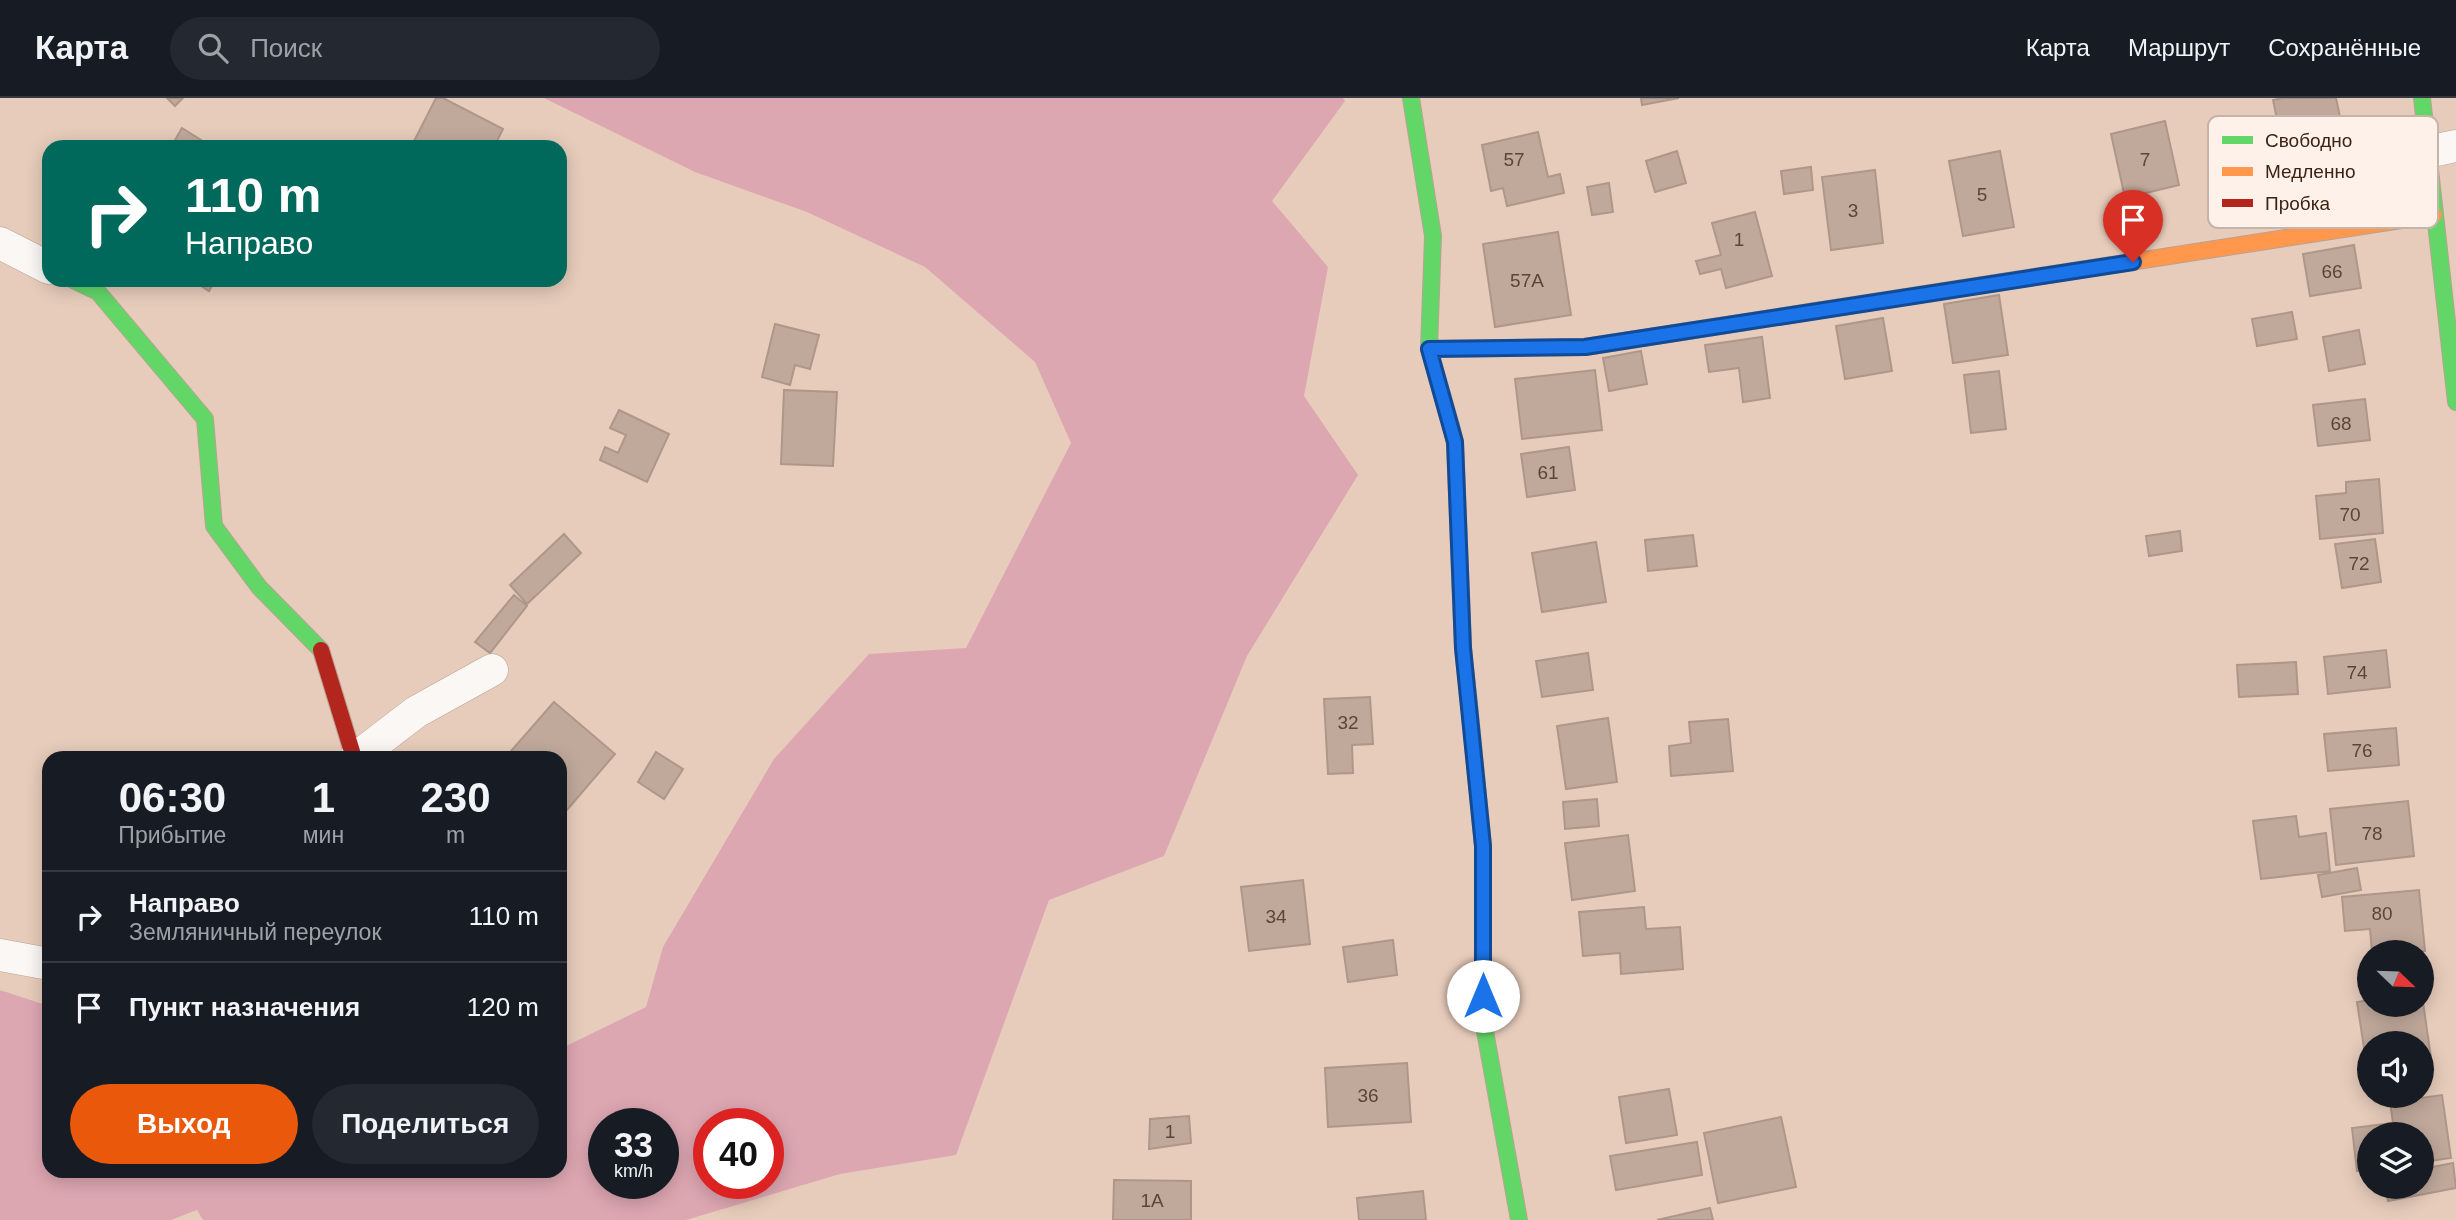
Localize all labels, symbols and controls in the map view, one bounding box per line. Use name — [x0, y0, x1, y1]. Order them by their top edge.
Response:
search box — [170, 17, 660, 80]
text: Карта — [35, 29, 128, 66]
icon: search — [194, 29, 232, 67]
text: Поиск — [250, 33, 322, 63]
text: Карта — [2026, 34, 2090, 61]
text: Маршрут — [2128, 34, 2230, 61]
text: Сохранённые — [2268, 34, 2421, 61]
legend — [2208, 116, 2438, 228]
text: Свободно — [2265, 130, 2352, 151]
house number: 57 — [1503, 149, 1525, 170]
house number: 7 — [2140, 149, 2150, 170]
text: Медленно — [2265, 161, 2355, 182]
icon: right — [70, 168, 161, 259]
text: 110 m — [185, 168, 321, 222]
house number: 5 — [1977, 184, 1987, 205]
pin — [2103, 190, 2163, 262]
text: Пробка — [2265, 193, 2330, 214]
house number: 3 — [1848, 200, 1858, 221]
icon: arrive — [2114, 201, 2152, 239]
text: Направо — [185, 225, 313, 261]
house number: 1 — [1734, 229, 1744, 250]
house number: 66 — [2321, 261, 2343, 282]
house number: 57А — [1510, 270, 1544, 291]
house number: 68 — [2330, 413, 2352, 434]
house number: 61 — [1537, 462, 1559, 483]
house number: 70 — [2339, 504, 2361, 525]
house number: 72 — [2348, 553, 2370, 574]
house number: 74 — [2346, 662, 2368, 683]
house number: 32 — [1337, 712, 1359, 733]
house number: 76 — [2351, 740, 2373, 761]
text: 06:30 — [119, 774, 226, 821]
text: 1 — [312, 774, 335, 821]
text: 230 — [421, 774, 491, 821]
text: Прибытие — [118, 822, 226, 848]
text: мин — [303, 822, 344, 848]
text: m — [446, 822, 465, 848]
house number: 78 — [2361, 823, 2383, 844]
text: Направо — [129, 888, 240, 918]
icon: right — [70, 898, 108, 936]
text: 110 m — [469, 901, 539, 931]
house number: 80 — [2371, 903, 2393, 924]
house number: 34 — [1265, 906, 1287, 927]
text: Земляничный переулок — [129, 919, 381, 945]
north arrow — [2357, 940, 2434, 1017]
map controls — [2357, 940, 2434, 1199]
position arrow — [1446, 959, 1520, 1033]
icon: arrive — [70, 989, 108, 1027]
text: Пункт назначения — [129, 992, 360, 1022]
text: 120 m — [467, 992, 539, 1022]
button: sound — [2357, 1031, 2434, 1108]
button: Выход — [70, 1084, 298, 1164]
button: Поделиться — [312, 1084, 539, 1164]
house number: 36 — [1357, 1085, 1379, 1106]
speed limit sign: 40 — [693, 1108, 784, 1199]
house number: 1 — [1165, 1121, 1175, 1142]
button: layers — [2357, 1122, 2434, 1199]
text: 33 — [614, 1125, 653, 1164]
text: km/h — [614, 1161, 653, 1181]
house number: 1А — [1140, 1190, 1164, 1211]

